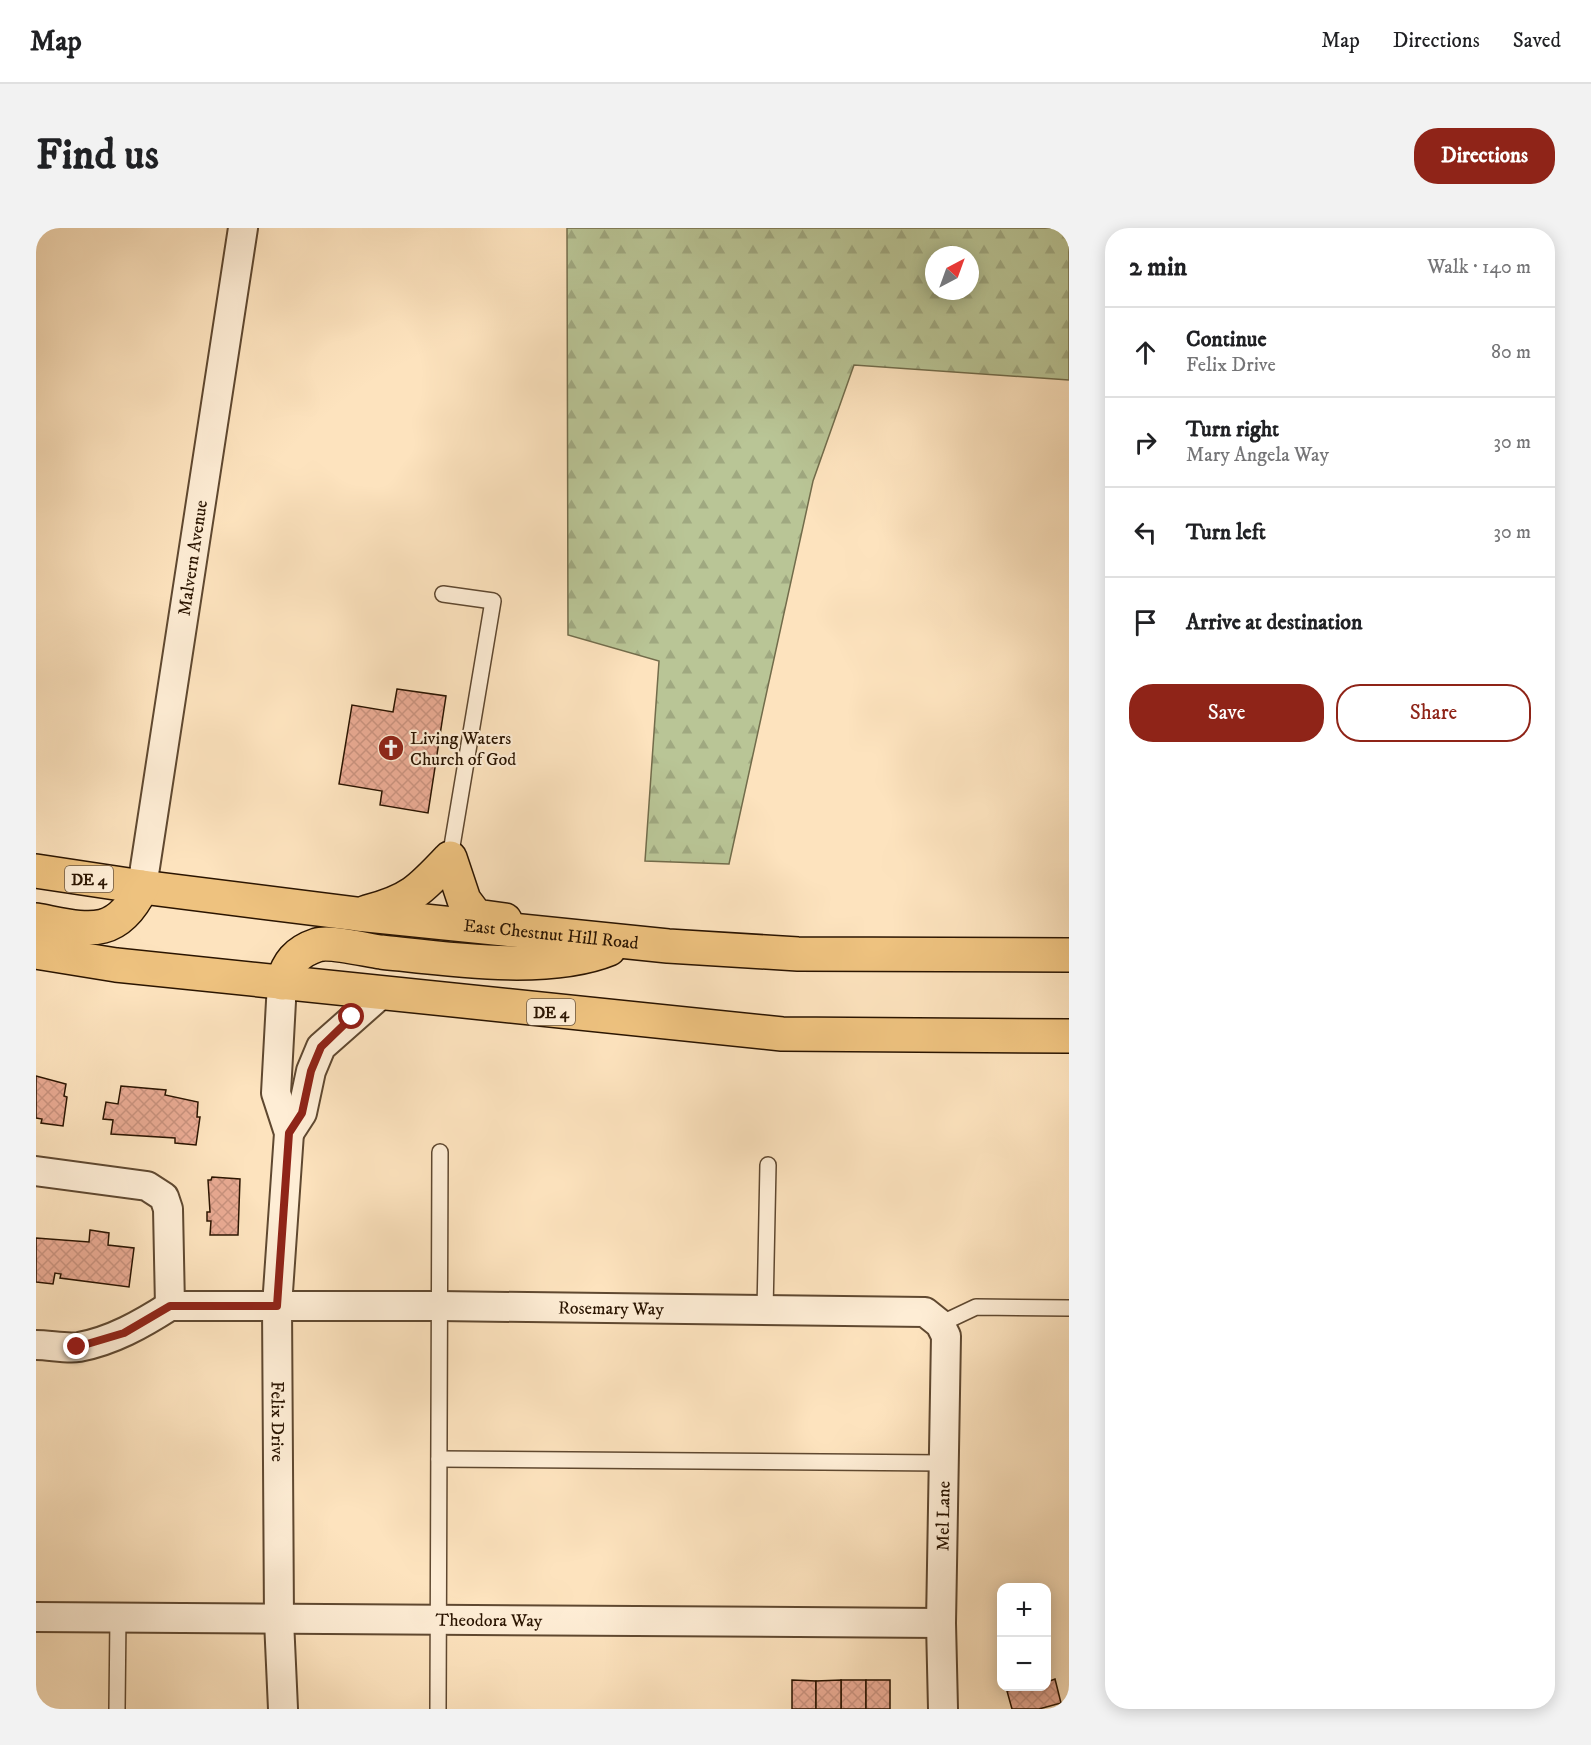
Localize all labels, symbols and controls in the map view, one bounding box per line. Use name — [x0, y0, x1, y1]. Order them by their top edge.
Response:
text: Map — [30, 24, 82, 59]
text: Map — [1321, 28, 1360, 54]
text: Directions — [1393, 28, 1480, 54]
text: Saved — [1513, 28, 1561, 54]
button: Directions — [1414, 128, 1555, 184]
text: Find us — [36, 130, 159, 182]
north arrow — [925, 246, 979, 300]
text: 2 min — [1129, 251, 1187, 284]
text: Walk · 140 m — [1427, 255, 1531, 280]
text: Continue — [1186, 326, 1267, 353]
icon: ahead — [1129, 336, 1162, 369]
text: 80 m — [1491, 340, 1531, 365]
text: Felix Drive — [1186, 353, 1276, 378]
text: Turn right — [1186, 416, 1279, 443]
icon: right — [1129, 426, 1162, 459]
text: 30 m — [1493, 430, 1531, 455]
text: Mary Angela Way — [1186, 443, 1329, 468]
street label: Malvern Avenue — [174, 499, 213, 617]
icon: left — [1129, 516, 1162, 549]
text: Turn left — [1186, 519, 1266, 546]
text: 30 m — [1493, 520, 1531, 545]
icon: arrive — [1129, 606, 1162, 639]
text: Arrive at destination — [1186, 609, 1363, 636]
button: Save — [1129, 684, 1324, 742]
button: Share — [1336, 684, 1531, 742]
place label: Living Waters Church of God — [410, 728, 516, 771]
church icon: Living Waters Church of God — [376, 733, 406, 763]
road number: DE 4 — [65, 866, 113, 892]
street label: East Chestnut Hill Road — [462, 915, 640, 955]
road number: DE 4 — [527, 999, 575, 1025]
route start — [338, 1003, 364, 1029]
street label: Rosemary Way — [558, 1297, 665, 1321]
route end — [63, 1333, 89, 1359]
street label: Felix Drive — [265, 1381, 288, 1462]
street label: Mel Lane — [932, 1481, 956, 1551]
map controls — [997, 1583, 1051, 1691]
button: + — [997, 1583, 1051, 1637]
street label: Theodora Way — [436, 1610, 543, 1632]
button: − — [997, 1637, 1051, 1691]

